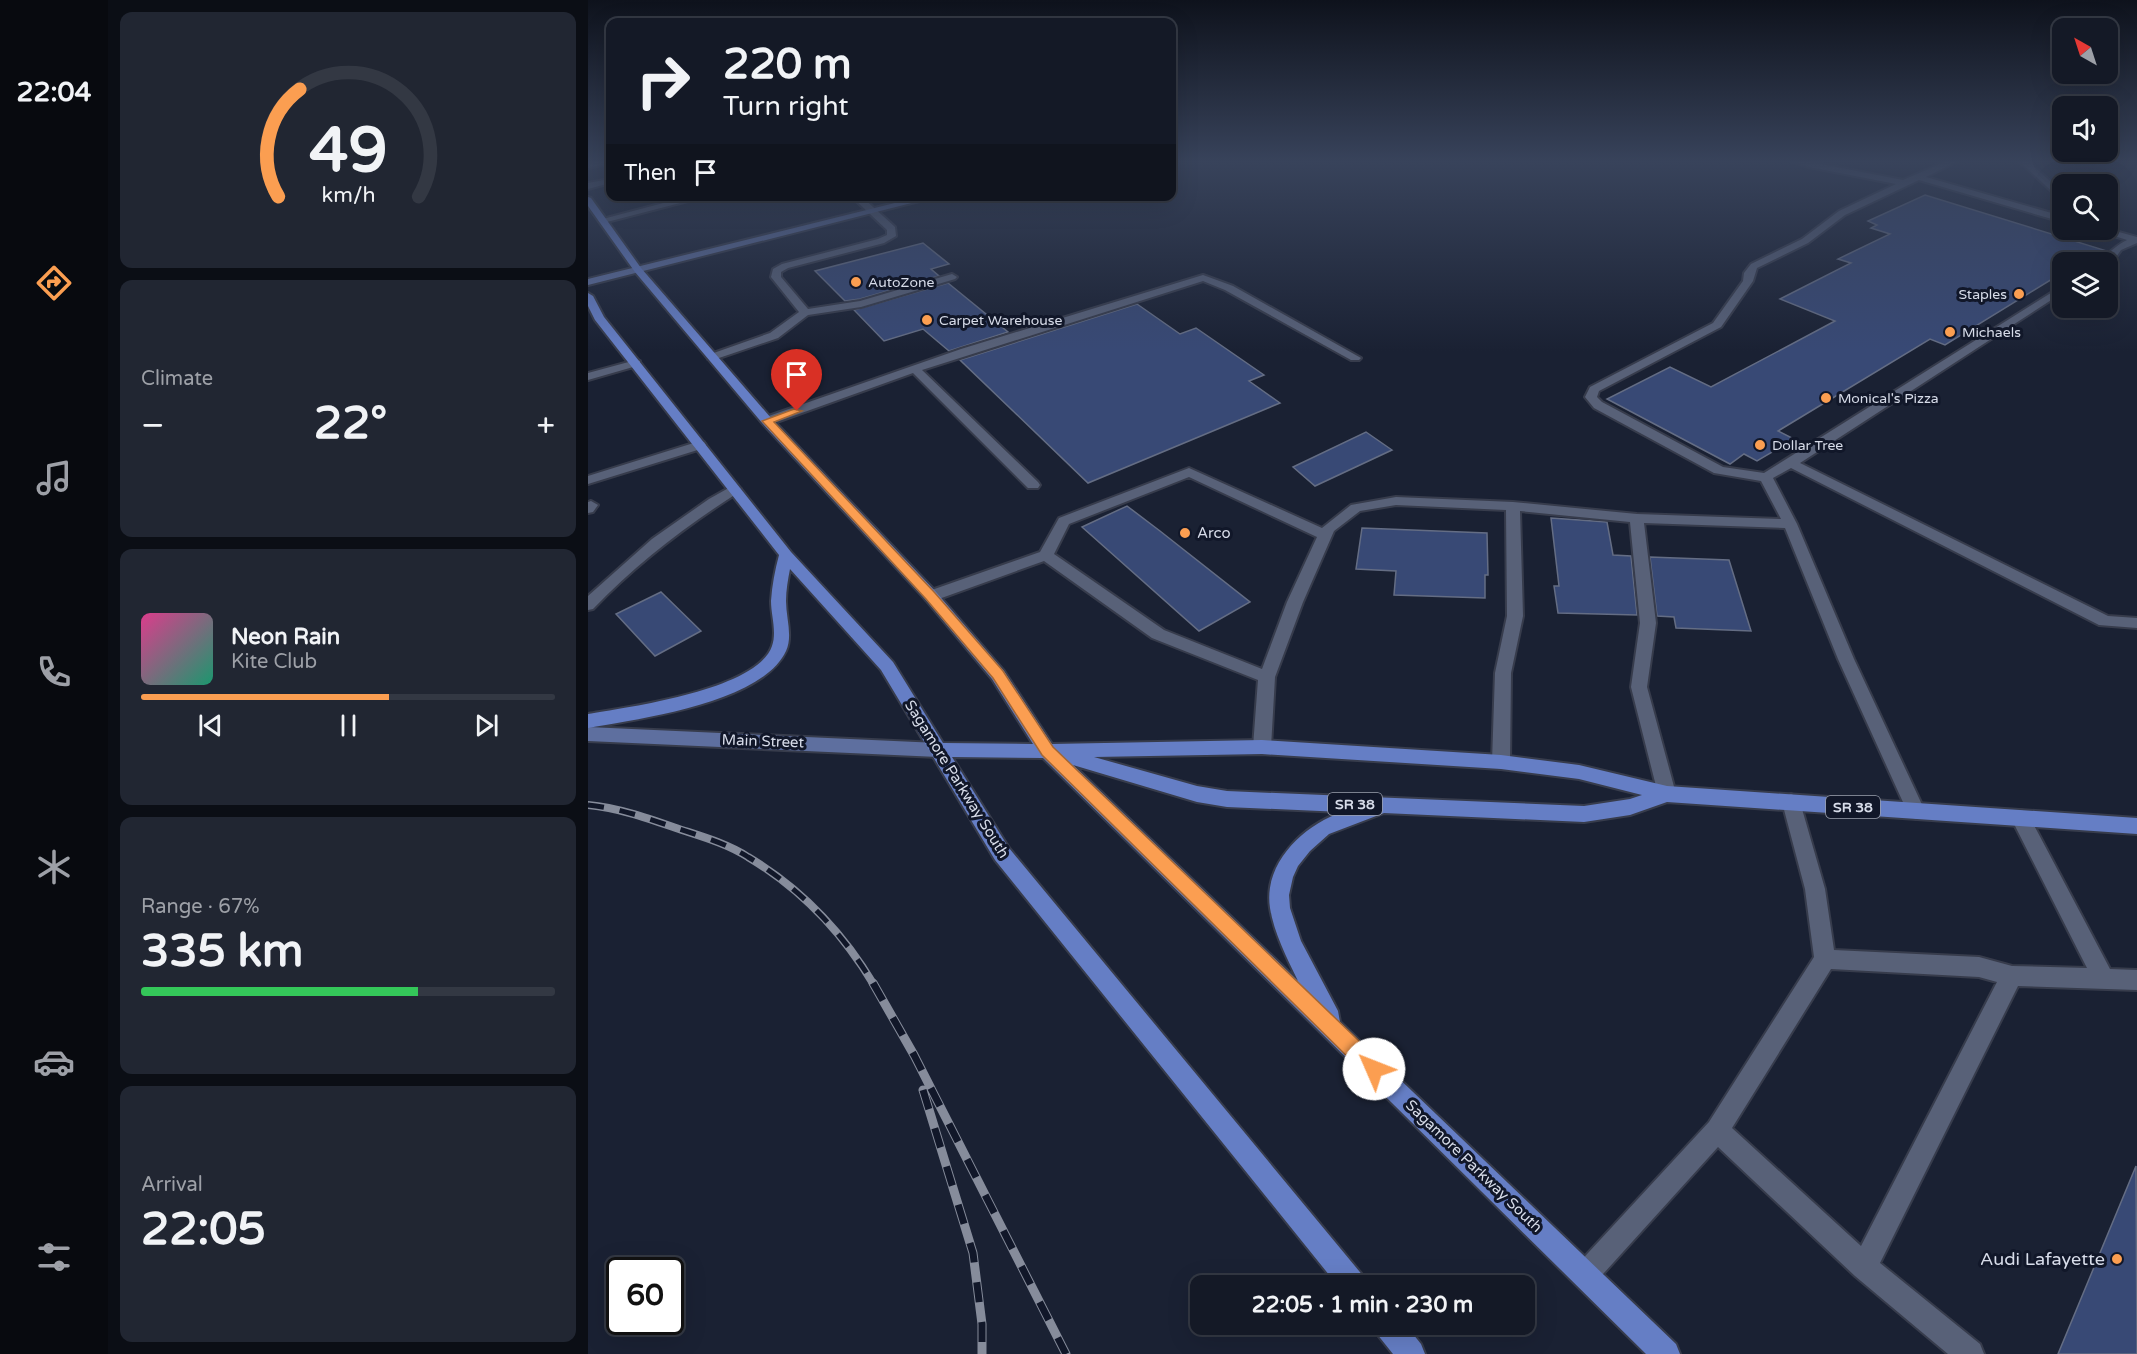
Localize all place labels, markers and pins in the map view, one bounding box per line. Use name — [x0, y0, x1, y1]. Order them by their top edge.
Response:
place label: AutoZone — [868, 274, 935, 291]
marker: AutoZone — [849, 275, 863, 289]
place label: Staples — [1959, 286, 2007, 303]
marker: Staples — [2012, 287, 2026, 301]
place label: Carpet Warehouse — [939, 312, 1063, 329]
marker: Carpet Warehouse — [920, 313, 934, 327]
place label: Michaels — [1962, 324, 2021, 341]
marker: Michaels — [1943, 325, 1957, 339]
pin — [771, 349, 822, 411]
place label: Monical's Pizza — [1838, 390, 1939, 407]
marker: Monical's Pizza — [1819, 391, 1833, 405]
place label: Dollar Tree — [1772, 437, 1843, 454]
marker: Dollar Tree — [1753, 438, 1767, 452]
place label: Arco — [1197, 524, 1231, 542]
marker: Arco — [1178, 526, 1192, 540]
place label: Audi Lafayette — [1980, 1248, 2105, 1270]
marker: Audi Lafayette — [2110, 1252, 2124, 1266]

